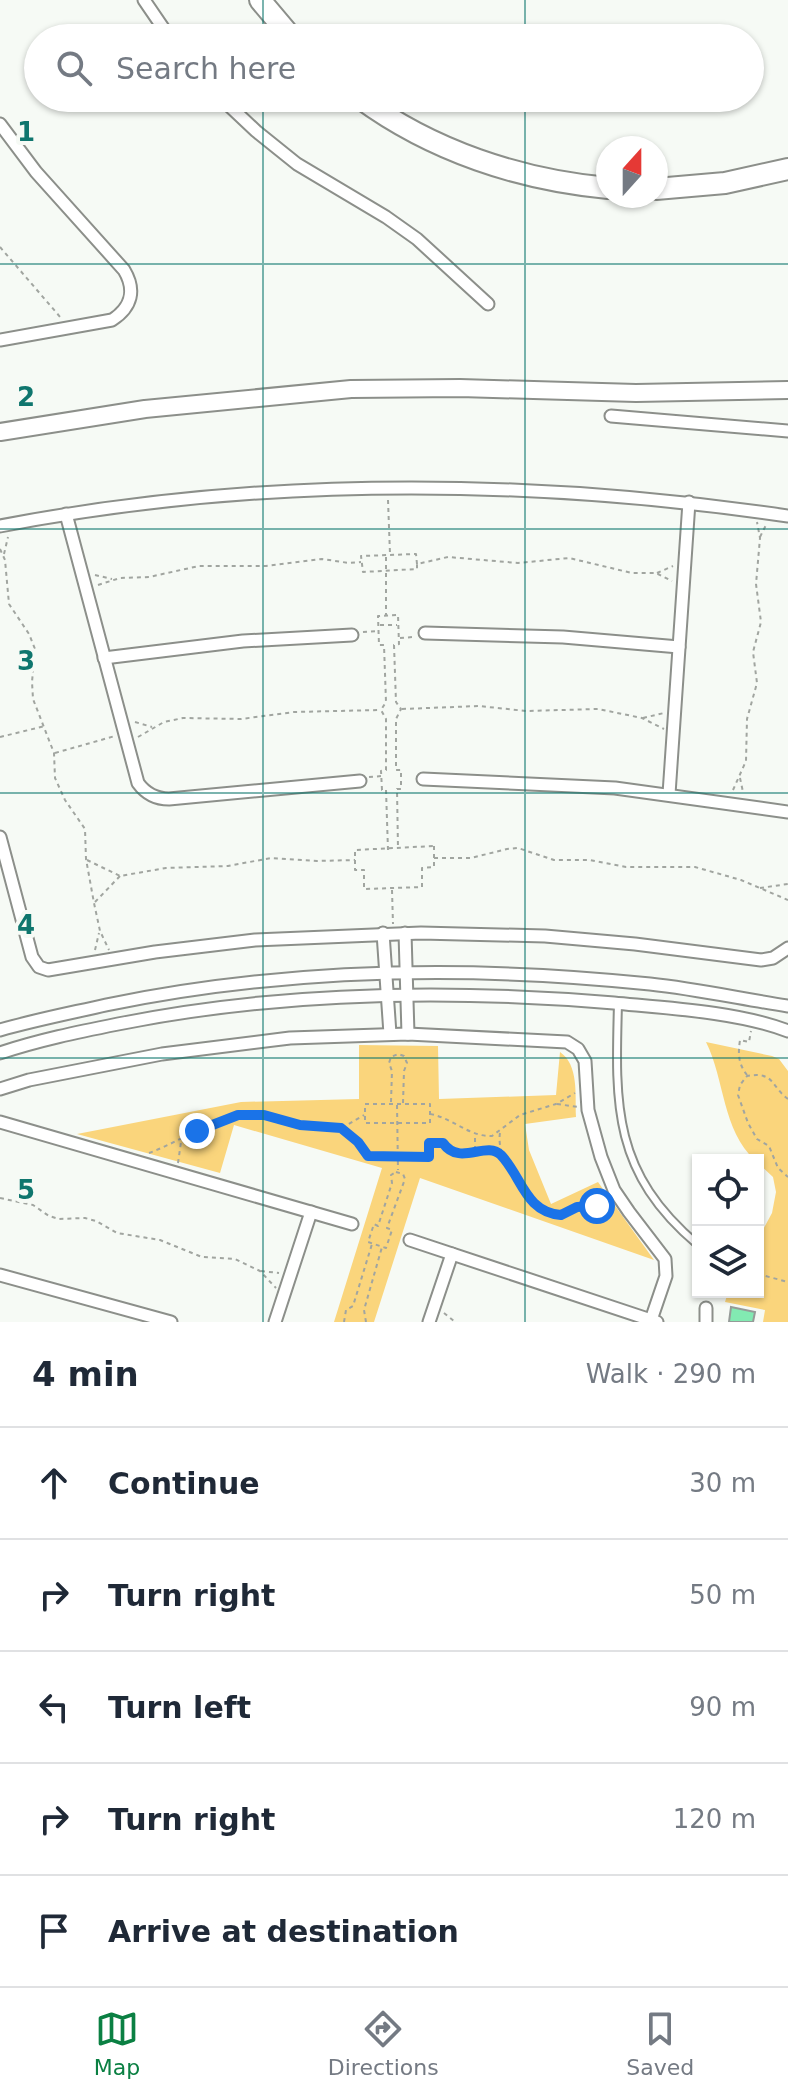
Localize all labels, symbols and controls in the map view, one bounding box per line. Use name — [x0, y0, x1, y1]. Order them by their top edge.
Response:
search box — [24, 24, 764, 112]
icon: search — [52, 46, 96, 90]
text: Search here — [116, 51, 296, 86]
text: 1 — [17, 117, 35, 147]
north arrow — [596, 136, 668, 208]
text: 2 — [17, 382, 35, 412]
text: 3 — [17, 646, 35, 676]
text: 4 — [17, 910, 35, 940]
route end — [179, 1113, 215, 1149]
map controls — [692, 1154, 764, 1298]
button: locate — [692, 1154, 764, 1226]
text: 5 — [17, 1175, 35, 1205]
route start — [579, 1188, 615, 1224]
button: layers — [692, 1226, 764, 1298]
text: 4 min — [32, 1354, 139, 1394]
text: Walk · 290 m — [586, 1359, 756, 1389]
icon: ahead — [32, 1461, 76, 1505]
text: Continue — [108, 1466, 260, 1501]
text: 30 m — [689, 1468, 756, 1498]
icon: right — [32, 1573, 76, 1617]
text: Turn right — [108, 1578, 275, 1613]
text: 50 m — [689, 1580, 756, 1610]
icon: left — [32, 1685, 76, 1729]
text: Turn left — [108, 1690, 251, 1725]
text: 90 m — [689, 1692, 756, 1722]
icon: right — [32, 1797, 76, 1841]
text: Turn right — [108, 1802, 275, 1837]
text: 120 m — [673, 1804, 756, 1834]
icon: arrive — [32, 1909, 76, 1953]
text: Arrive at destination — [108, 1914, 459, 1949]
tab: Map — [94, 2007, 140, 2080]
tab: Directions — [328, 2007, 439, 2080]
tab: Saved — [626, 2007, 694, 2080]

